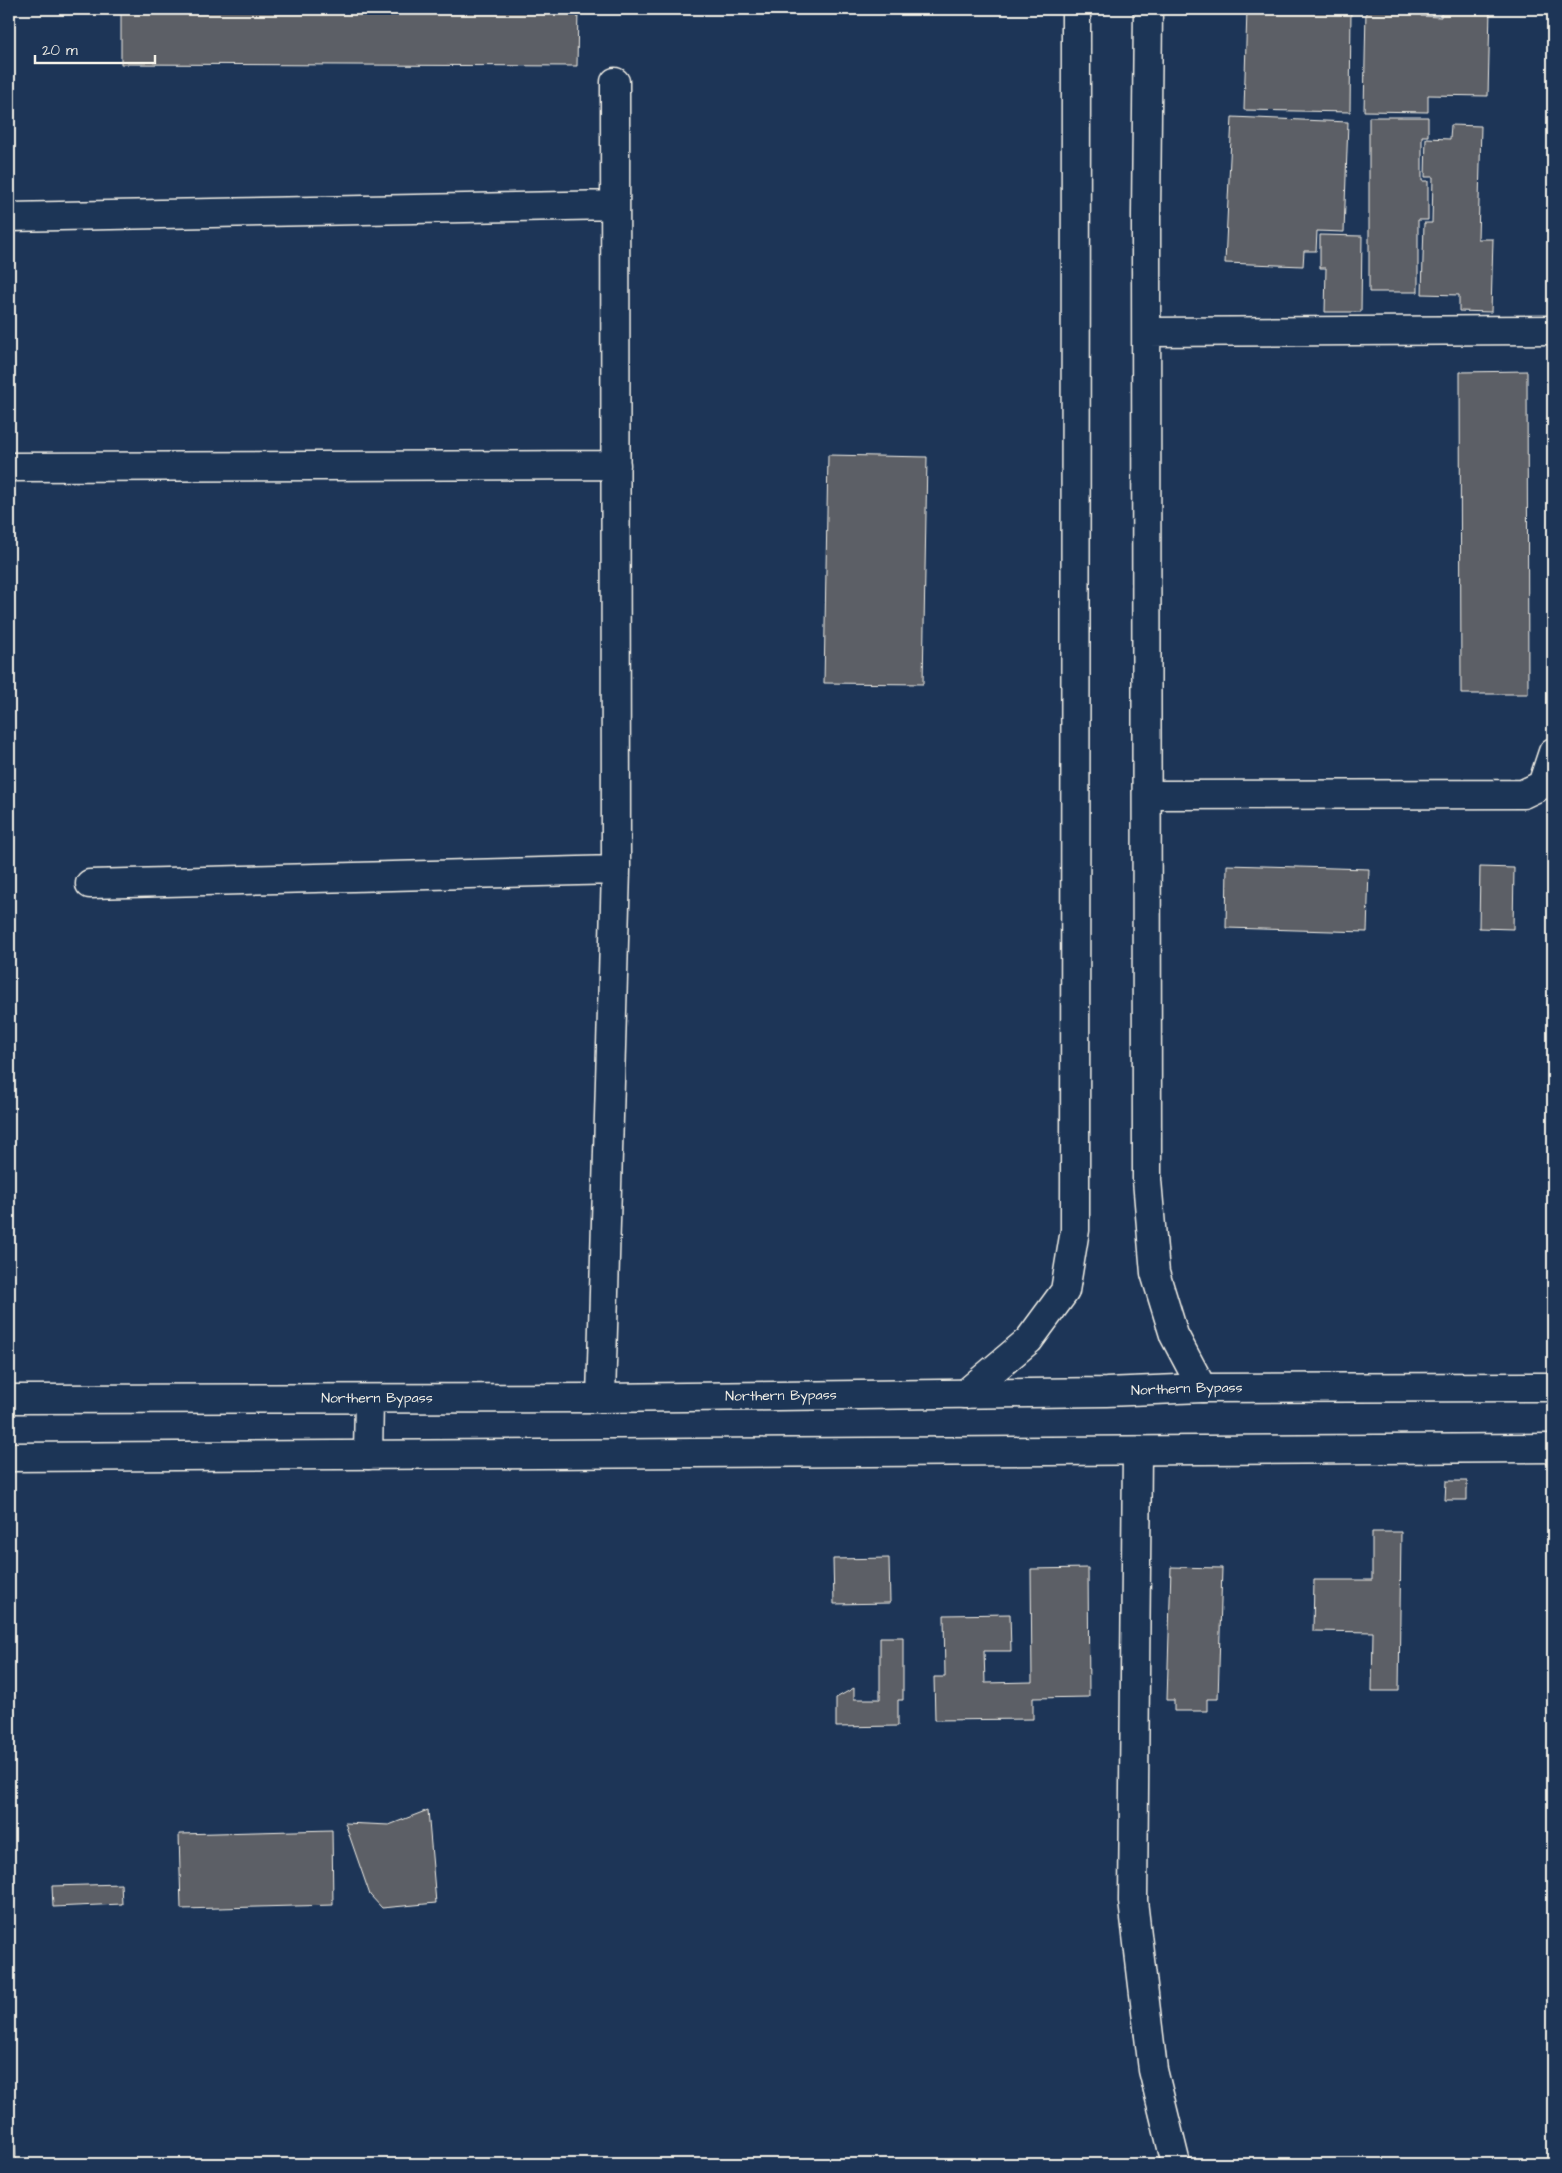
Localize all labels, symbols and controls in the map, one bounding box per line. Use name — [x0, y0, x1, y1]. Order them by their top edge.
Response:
scale bar — [35, 32, 155, 64]
text: 20 m — [42, 40, 78, 61]
street label: Northern Bypass — [1131, 1378, 1243, 1401]
street label: Northern Bypass — [725, 1385, 837, 1407]
street label: Northern Bypass — [321, 1388, 433, 1408]

